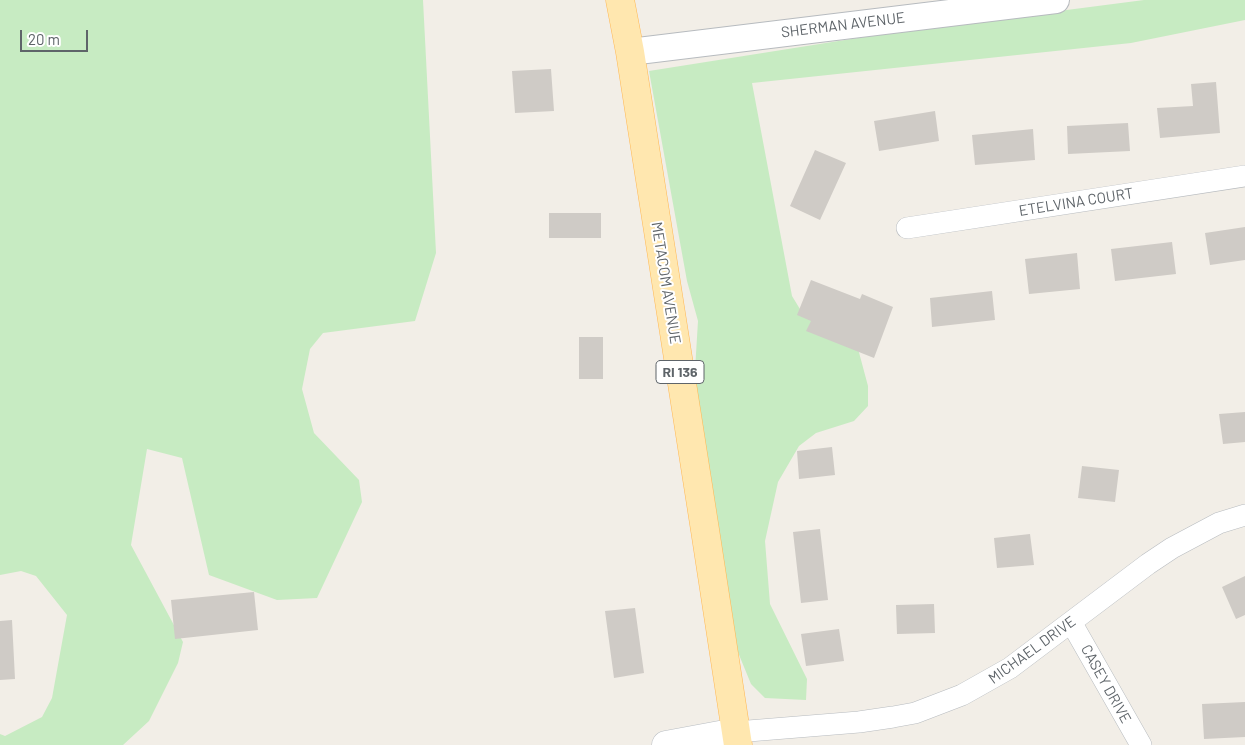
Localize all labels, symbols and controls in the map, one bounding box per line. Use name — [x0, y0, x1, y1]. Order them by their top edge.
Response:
street label: SHERMAN AVENUE — [780, 8, 906, 42]
scale bar — [22, 20, 90, 52]
text: 20 m — [28, 30, 60, 48]
street label: ETELVINA COURT — [1018, 184, 1134, 220]
street label: METACOM AVENUE — [647, 221, 685, 345]
road number: RI 136 — [656, 361, 704, 384]
street label: MICHAEL DRIVE — [985, 612, 1079, 688]
street label: CASEY DRIVE — [1077, 642, 1135, 726]

